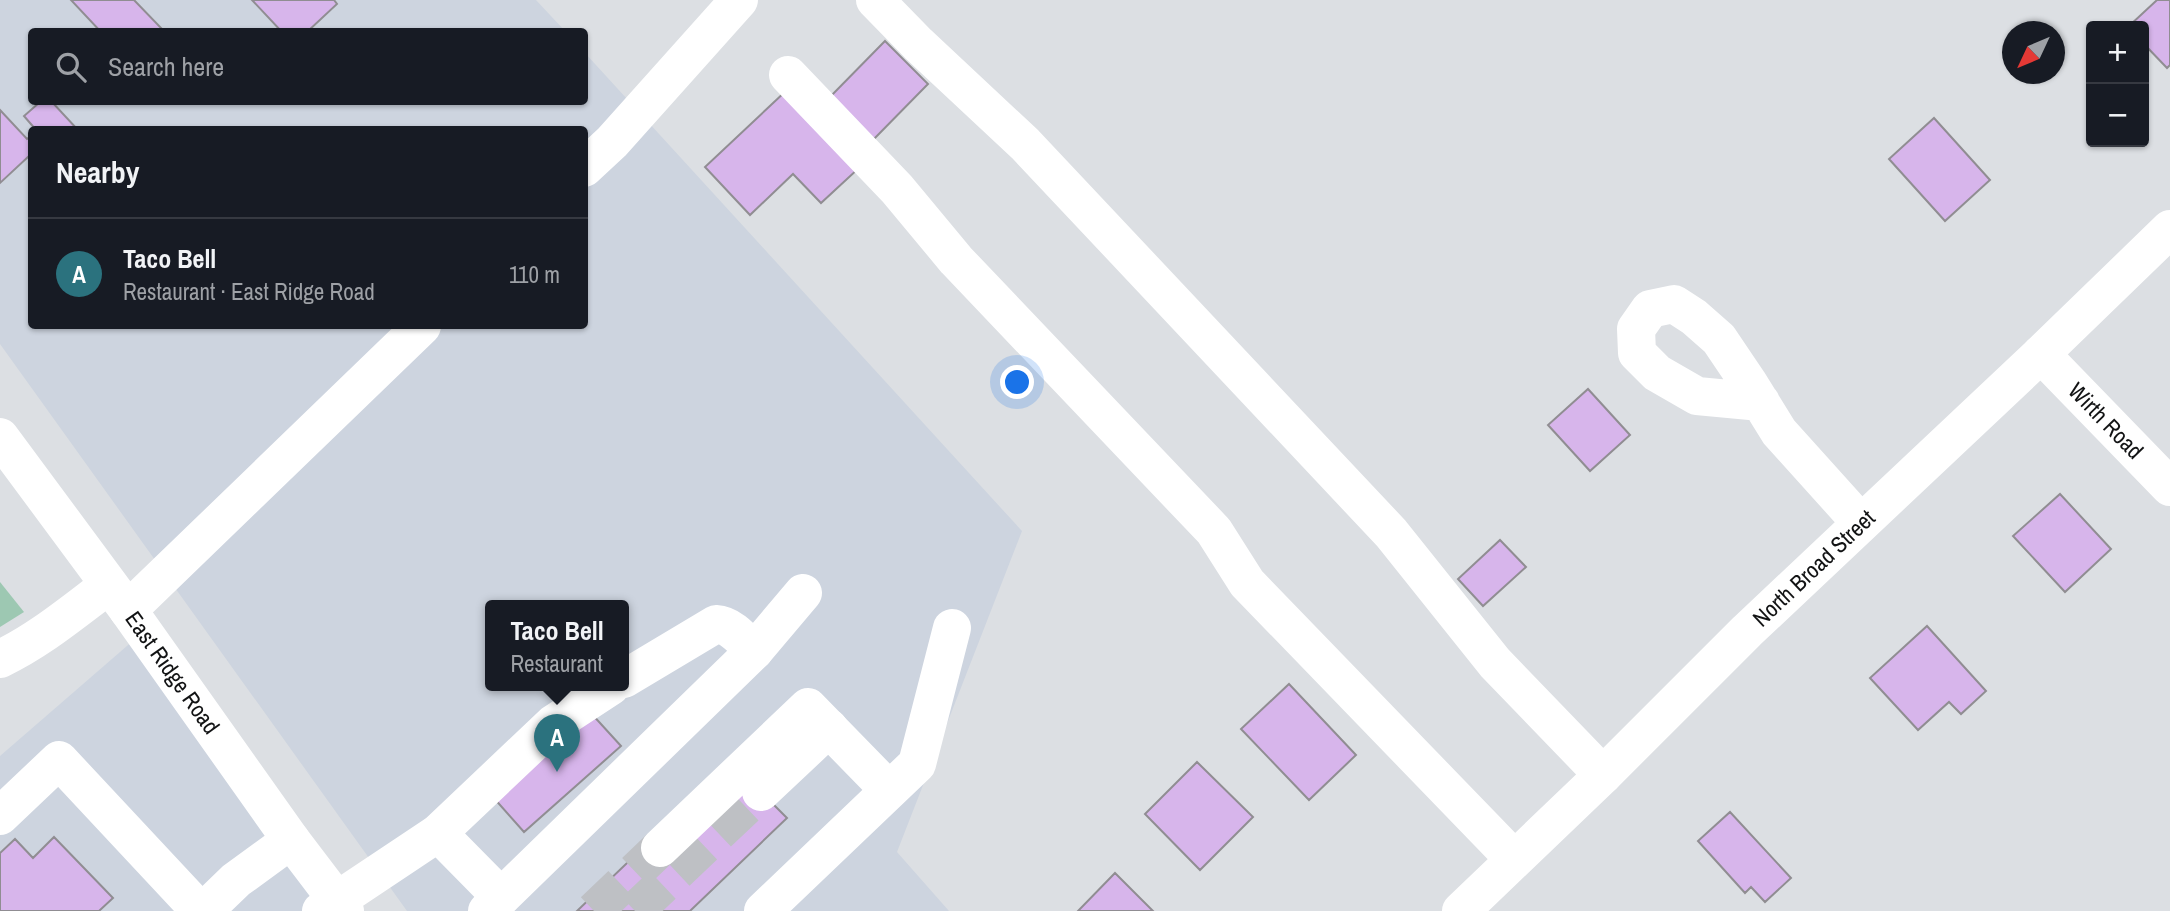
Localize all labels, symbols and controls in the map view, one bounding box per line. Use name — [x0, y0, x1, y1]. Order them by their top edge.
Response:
north arrow — [2002, 21, 2065, 84]
map controls — [2086, 21, 2149, 147]
button: + — [2086, 21, 2149, 84]
search box — [28, 28, 588, 105]
icon: search — [52, 48, 90, 86]
text: Search here — [108, 49, 224, 84]
button: − — [2086, 84, 2149, 147]
text: Nearby — [56, 152, 139, 192]
text: Taco Bell — [123, 241, 216, 276]
text: A — [72, 259, 86, 290]
text: 110 m — [509, 259, 560, 290]
text: Restaurant · East Ridge Road — [123, 276, 375, 307]
your location — [1000, 365, 1034, 399]
street label: Wirth Road — [2062, 375, 2150, 465]
street label: North Broad Street — [1746, 502, 1881, 633]
popup — [485, 600, 629, 691]
street label: East Ridge Road — [119, 605, 227, 740]
text: Taco Bell — [510, 613, 604, 648]
text: Restaurant — [510, 648, 603, 679]
pin: A — [534, 714, 580, 772]

